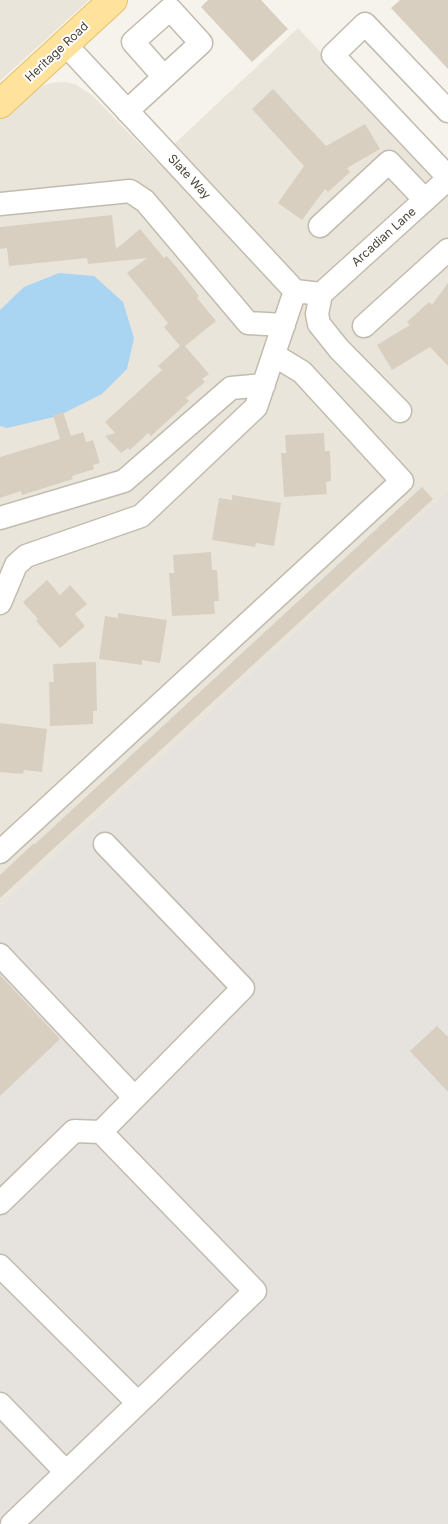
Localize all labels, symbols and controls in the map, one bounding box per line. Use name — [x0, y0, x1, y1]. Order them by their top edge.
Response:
street label: Heritage Road — [22, 19, 92, 85]
street label: Slate Way — [165, 152, 213, 202]
street label: Arcadian Lane — [349, 204, 419, 270]

